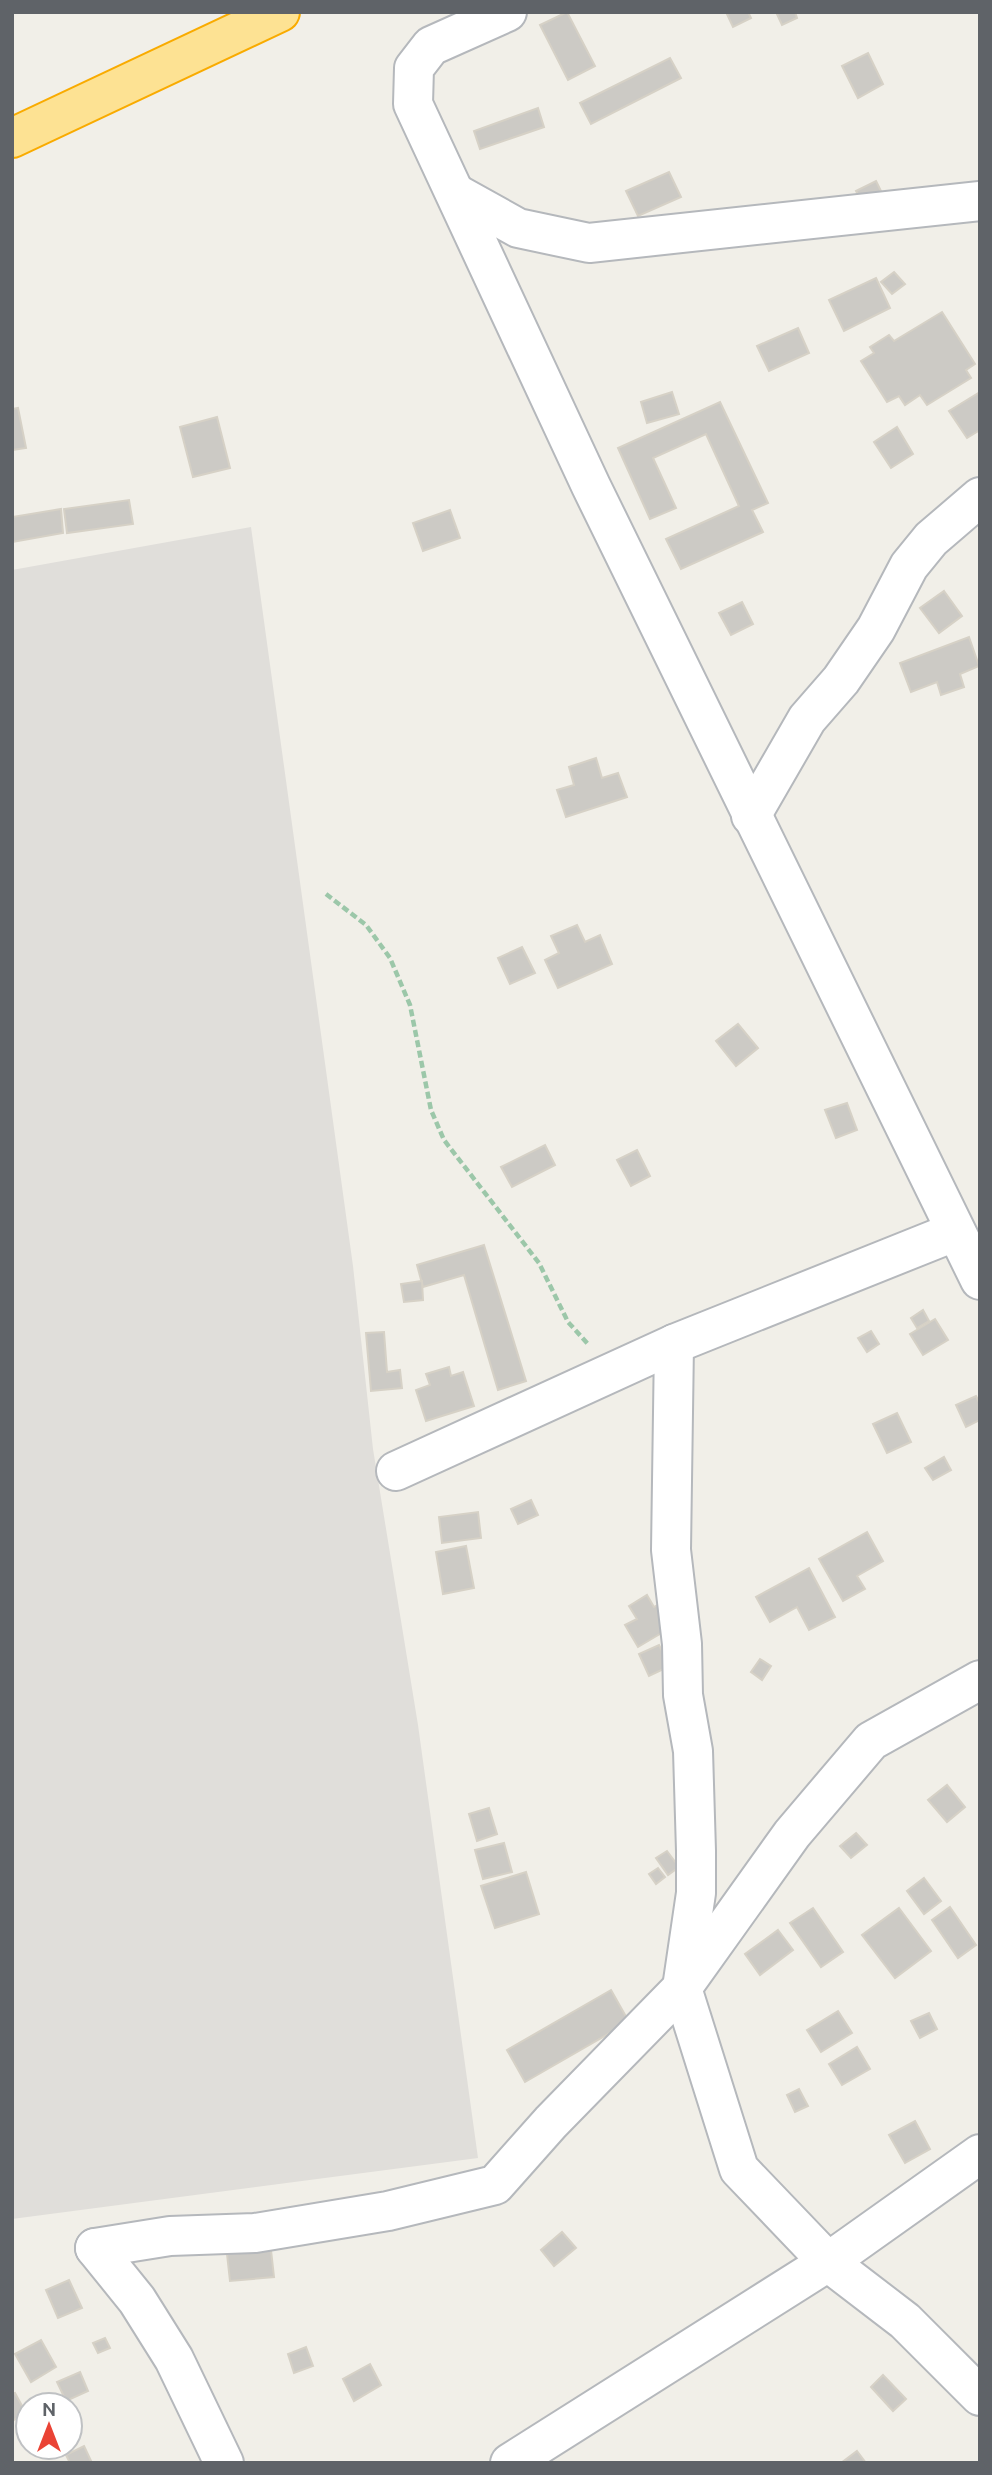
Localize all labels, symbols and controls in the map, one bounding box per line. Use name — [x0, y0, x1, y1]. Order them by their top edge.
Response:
north arrow — [14, 2391, 84, 2461]
text: N — [42, 2398, 56, 2420]

